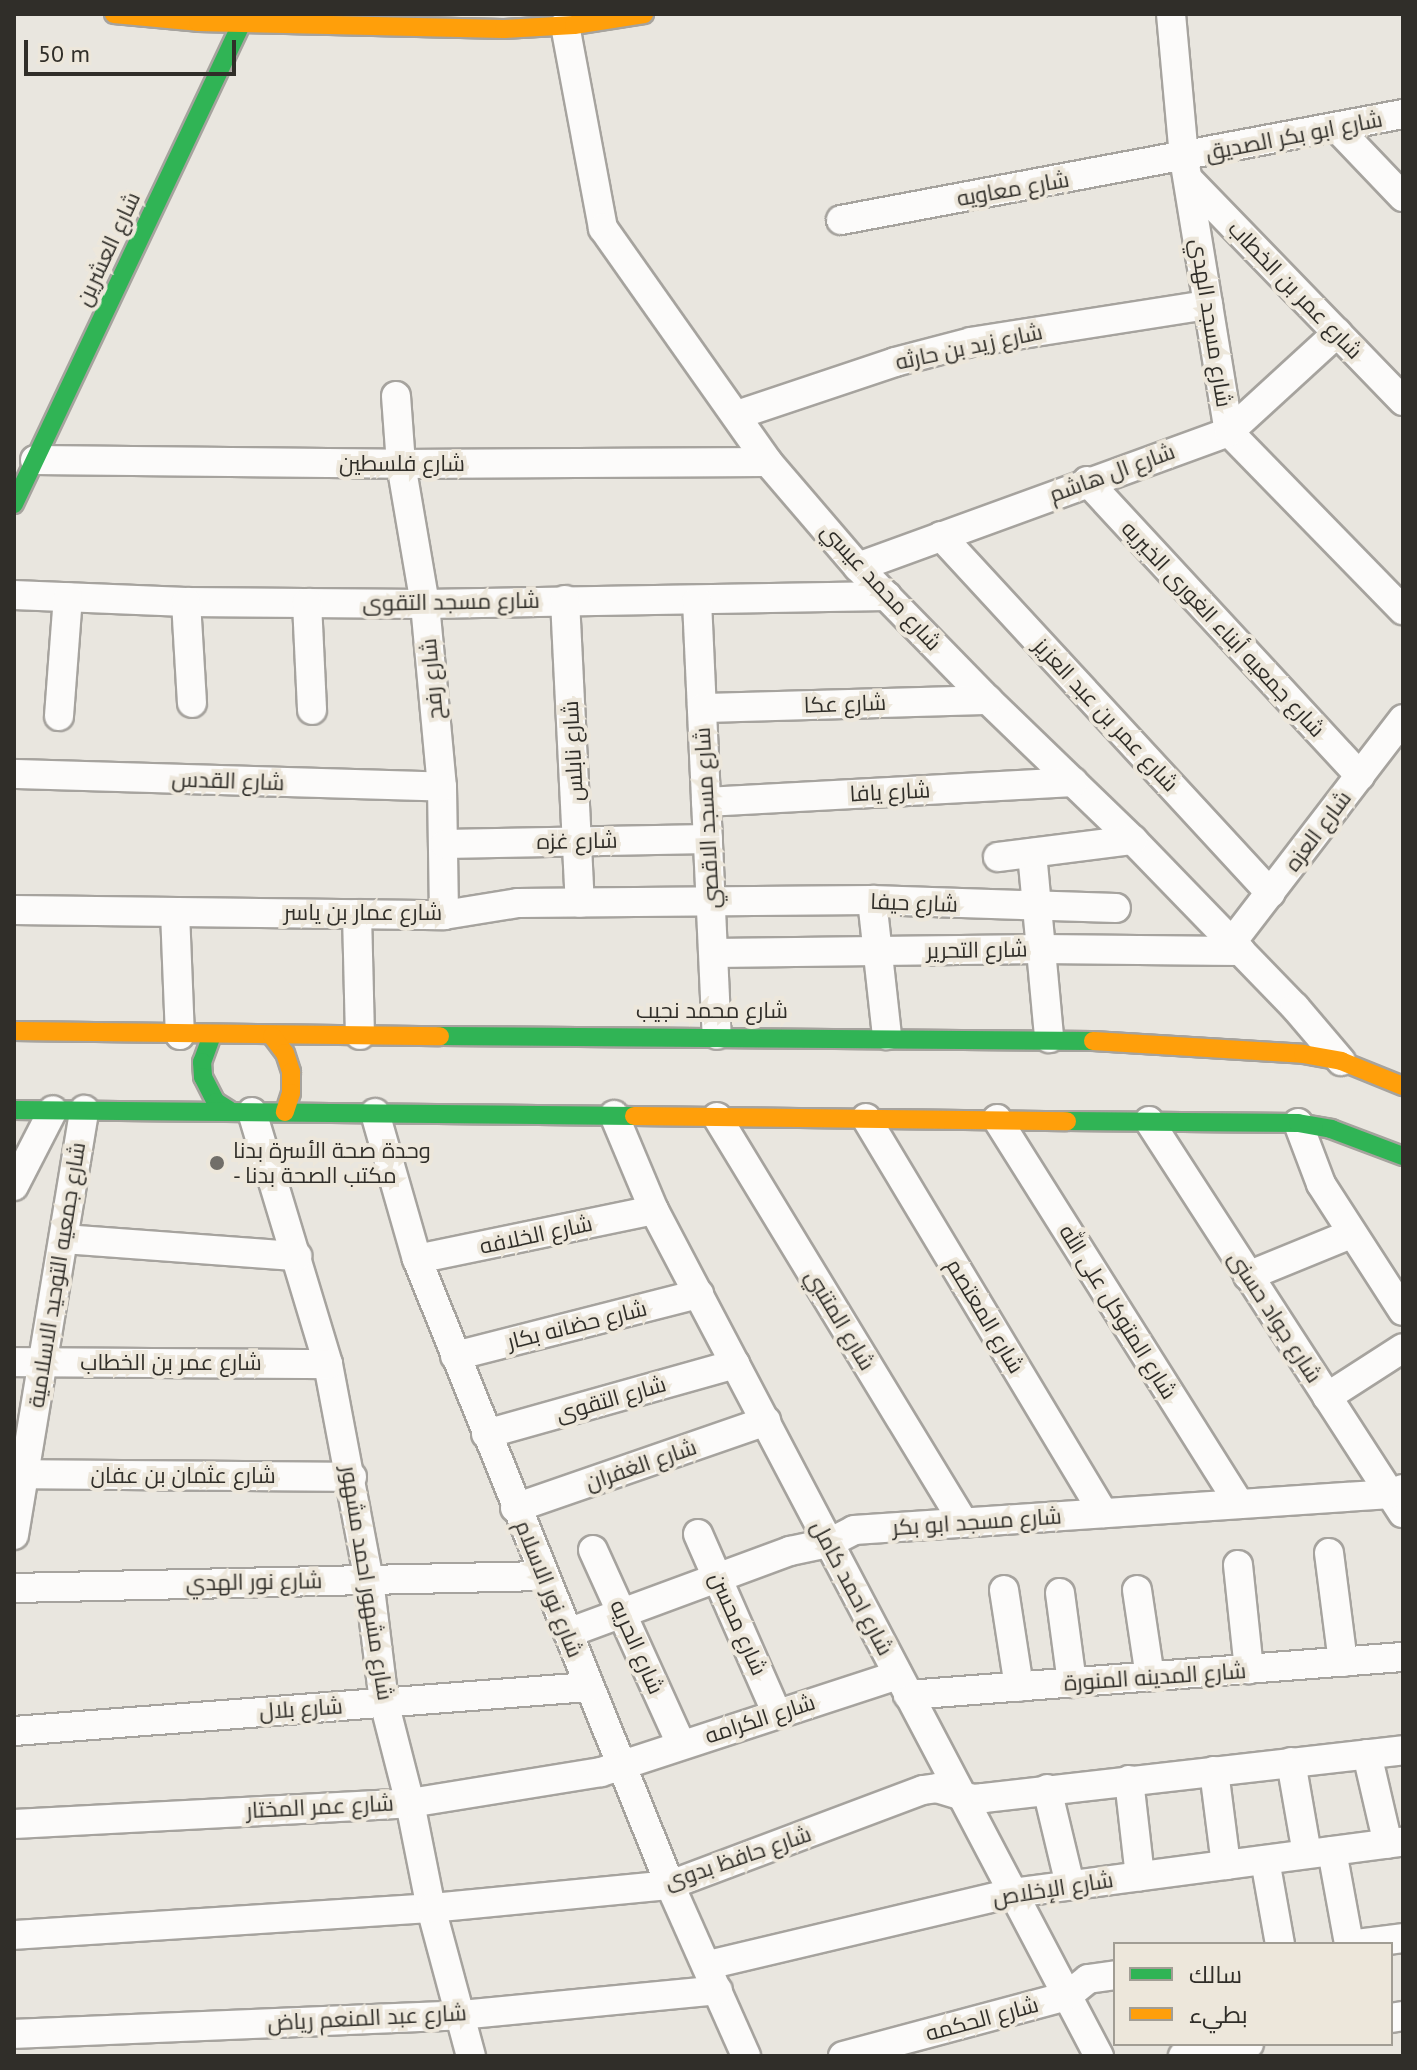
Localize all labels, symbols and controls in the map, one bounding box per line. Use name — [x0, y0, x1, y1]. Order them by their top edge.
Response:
scale bar — [28, 24, 240, 74]
text: 50 m — [38, 38, 90, 69]
street label: شارع ابو بكر الصديق — [1203, 106, 1385, 166]
street label: شارع معاويه — [955, 166, 1071, 212]
street label: شارع العشرين — [70, 188, 146, 310]
street label: شارع عمر بن الخطاب — [1222, 216, 1368, 364]
street label: شارع مسجد الهدي — [1185, 237, 1237, 409]
street label: شارع زيد بن حارثه — [893, 319, 1045, 375]
street label: شارع ال هاشم — [1046, 438, 1178, 508]
street label: شارع فلسطين — [339, 451, 465, 477]
street label: شارع جمعيه أبناء الغورى الخيريه — [1116, 515, 1330, 743]
street label: شارع محمد عيسي — [815, 518, 947, 656]
street label: شارع مسجد التقوى — [362, 587, 540, 617]
street label: شارع عمر بن عبد العزيز — [1028, 633, 1184, 797]
street label: شارع رفح — [415, 637, 449, 721]
street label: شارع عكا — [803, 689, 887, 719]
street label: شارع نابلس — [557, 700, 589, 802]
street label: شارع مسجد الاقصي — [689, 727, 725, 909]
street label: شارع القدس — [171, 766, 285, 796]
street label: شارع يافا — [849, 777, 931, 807]
street label: شارع العزه — [1279, 786, 1357, 876]
street label: شارع غزه — [536, 827, 618, 855]
street label: شارع حيفا — [870, 888, 958, 918]
street label: شارع عمار بن ياسر — [284, 900, 442, 926]
street label: شارع التحرير — [926, 936, 1028, 964]
street label: شارع محمد نجيب — [636, 998, 788, 1024]
place label: وحدة صحة الأسرة بدنا - مكتب الصحة بدنا — [233, 1137, 431, 1188]
street label: شارع جمعيه التوحيد الاسلامية — [23, 1140, 91, 1410]
marker: وحدة صحة الأسرة بدنا - مكتب الصحة بدنا — [208, 1154, 226, 1172]
street label: شارع الخلافه — [477, 1210, 595, 1260]
street label: شارع المتوكل على الله — [1054, 1220, 1182, 1404]
street label: شارع جواد حسنى — [1223, 1246, 1327, 1388]
street label: شارع المعتصم — [940, 1254, 1030, 1378]
street label: شارع المتنبي — [800, 1265, 880, 1375]
street label: شارع حضانه بكار — [504, 1295, 650, 1355]
street label: شارع عمر بن الخطاب — [80, 1350, 262, 1376]
street label: شارع التقوى — [553, 1371, 669, 1427]
street label: شارع الغفران — [582, 1434, 700, 1496]
street label: شارع عثمان بن عفان — [90, 1463, 276, 1489]
street label: شارع مشهور احمد مشهور — [335, 1464, 399, 1702]
street label: شارع مسجد ابو بكر — [891, 1503, 1063, 1541]
street label: شارع احمد كامل — [805, 1516, 899, 1660]
street label: شارع نور الاسلام — [509, 1517, 589, 1661]
street label: شارع نور الهدي — [185, 1568, 323, 1596]
street label: شارع محسن — [704, 1568, 772, 1680]
street label: شارع الحريه — [604, 1596, 670, 1698]
street label: شارع المدينه المنورة — [1063, 1657, 1247, 1697]
street label: شارع الكرامه — [702, 1689, 818, 1749]
street label: شارع بلال — [258, 1693, 344, 1725]
street label: شارع عمر المختار — [246, 1790, 394, 1824]
street label: شارع حافظ بدوى — [661, 1821, 815, 1895]
street label: شارع الإخلاص — [991, 1866, 1115, 1912]
legend — [1113, 1942, 1393, 2046]
text: سالك — [1189, 1959, 1242, 1990]
street label: شارع الحكمه — [923, 1991, 1041, 2047]
text: بطيء — [1189, 1999, 1248, 2030]
street label: شارع عبد المنعم رياض — [267, 2000, 467, 2036]

